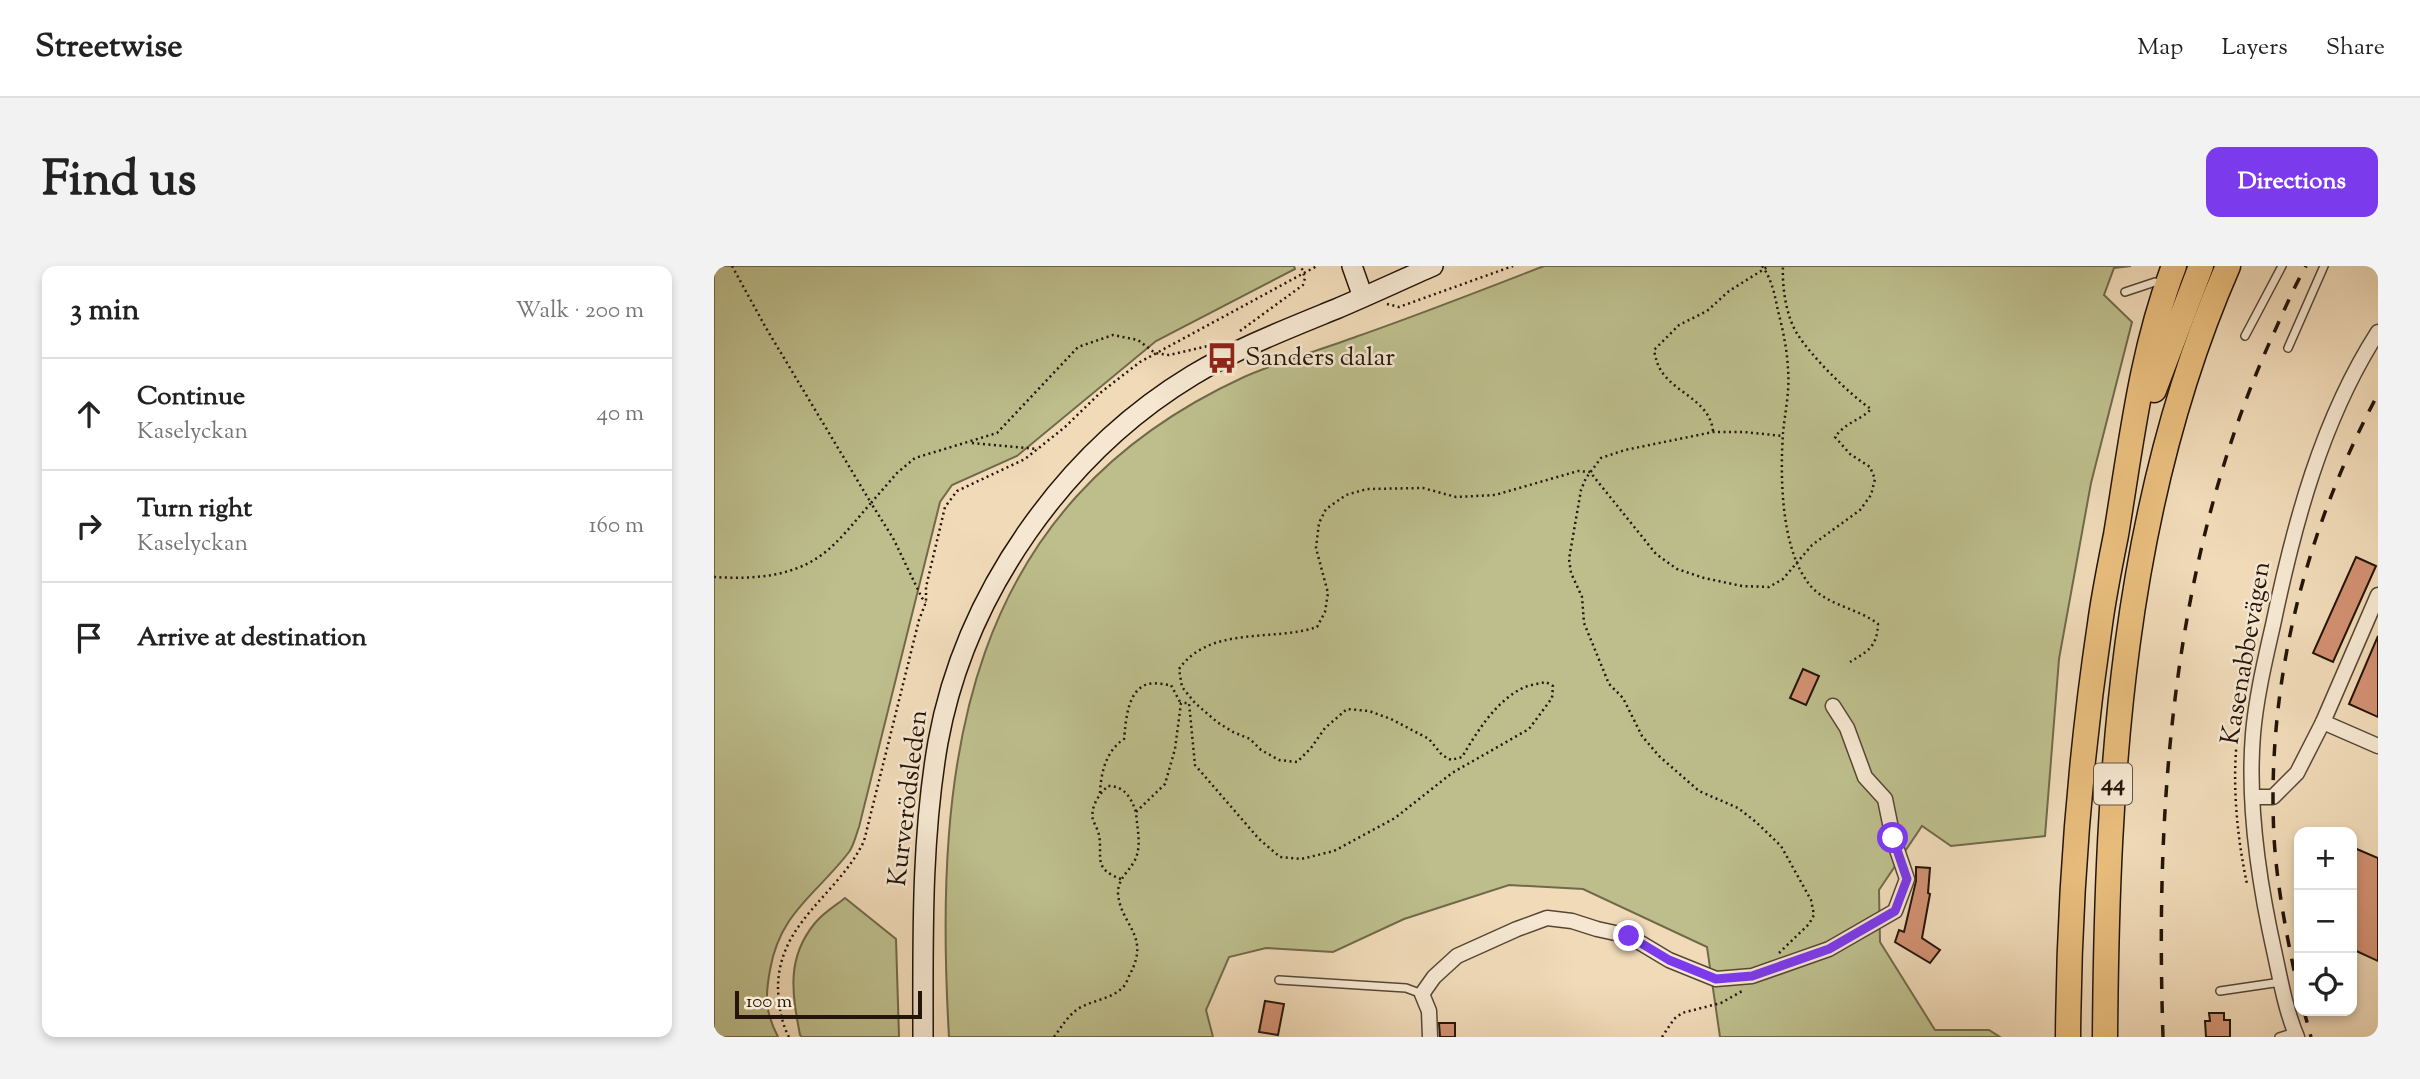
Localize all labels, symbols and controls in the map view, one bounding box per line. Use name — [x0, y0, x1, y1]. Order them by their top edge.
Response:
text: Streetwise — [35, 24, 183, 72]
text: Map — [2137, 31, 2183, 65]
text: Layers — [2221, 31, 2288, 65]
text: Share — [2326, 31, 2385, 65]
text: Find us — [42, 147, 196, 217]
button: Directions — [2206, 147, 2378, 217]
text: 3 min — [70, 290, 140, 333]
text: Walk · 200 m — [515, 295, 644, 328]
place label: Sanders dalar — [1245, 340, 1395, 377]
bus stop icon: Sanders dalar — [1205, 341, 1239, 375]
text: Continue — [137, 379, 245, 416]
icon: ahead — [70, 395, 108, 433]
text: 40 m — [597, 398, 644, 431]
text: Kaselyckan — [137, 416, 248, 449]
text: Turn right — [137, 491, 252, 528]
icon: right — [70, 507, 108, 545]
text: 160 m — [589, 510, 644, 543]
text: Kaselyckan — [137, 528, 248, 561]
street label: Kasenabbevägen — [2213, 558, 2281, 748]
icon: arrive — [70, 619, 108, 657]
text: Arrive at destination — [137, 620, 367, 657]
street label: Kurverödsleden — [880, 708, 938, 888]
road number: 44 — [2094, 764, 2132, 804]
route start — [1877, 822, 1908, 853]
map controls — [2294, 827, 2357, 1016]
button: + — [2294, 827, 2357, 890]
button: − — [2294, 890, 2357, 953]
route end — [1613, 920, 1644, 951]
button: locate — [2294, 953, 2357, 1016]
scale bar — [735, 988, 922, 1020]
text: 100 m — [746, 989, 792, 1016]

